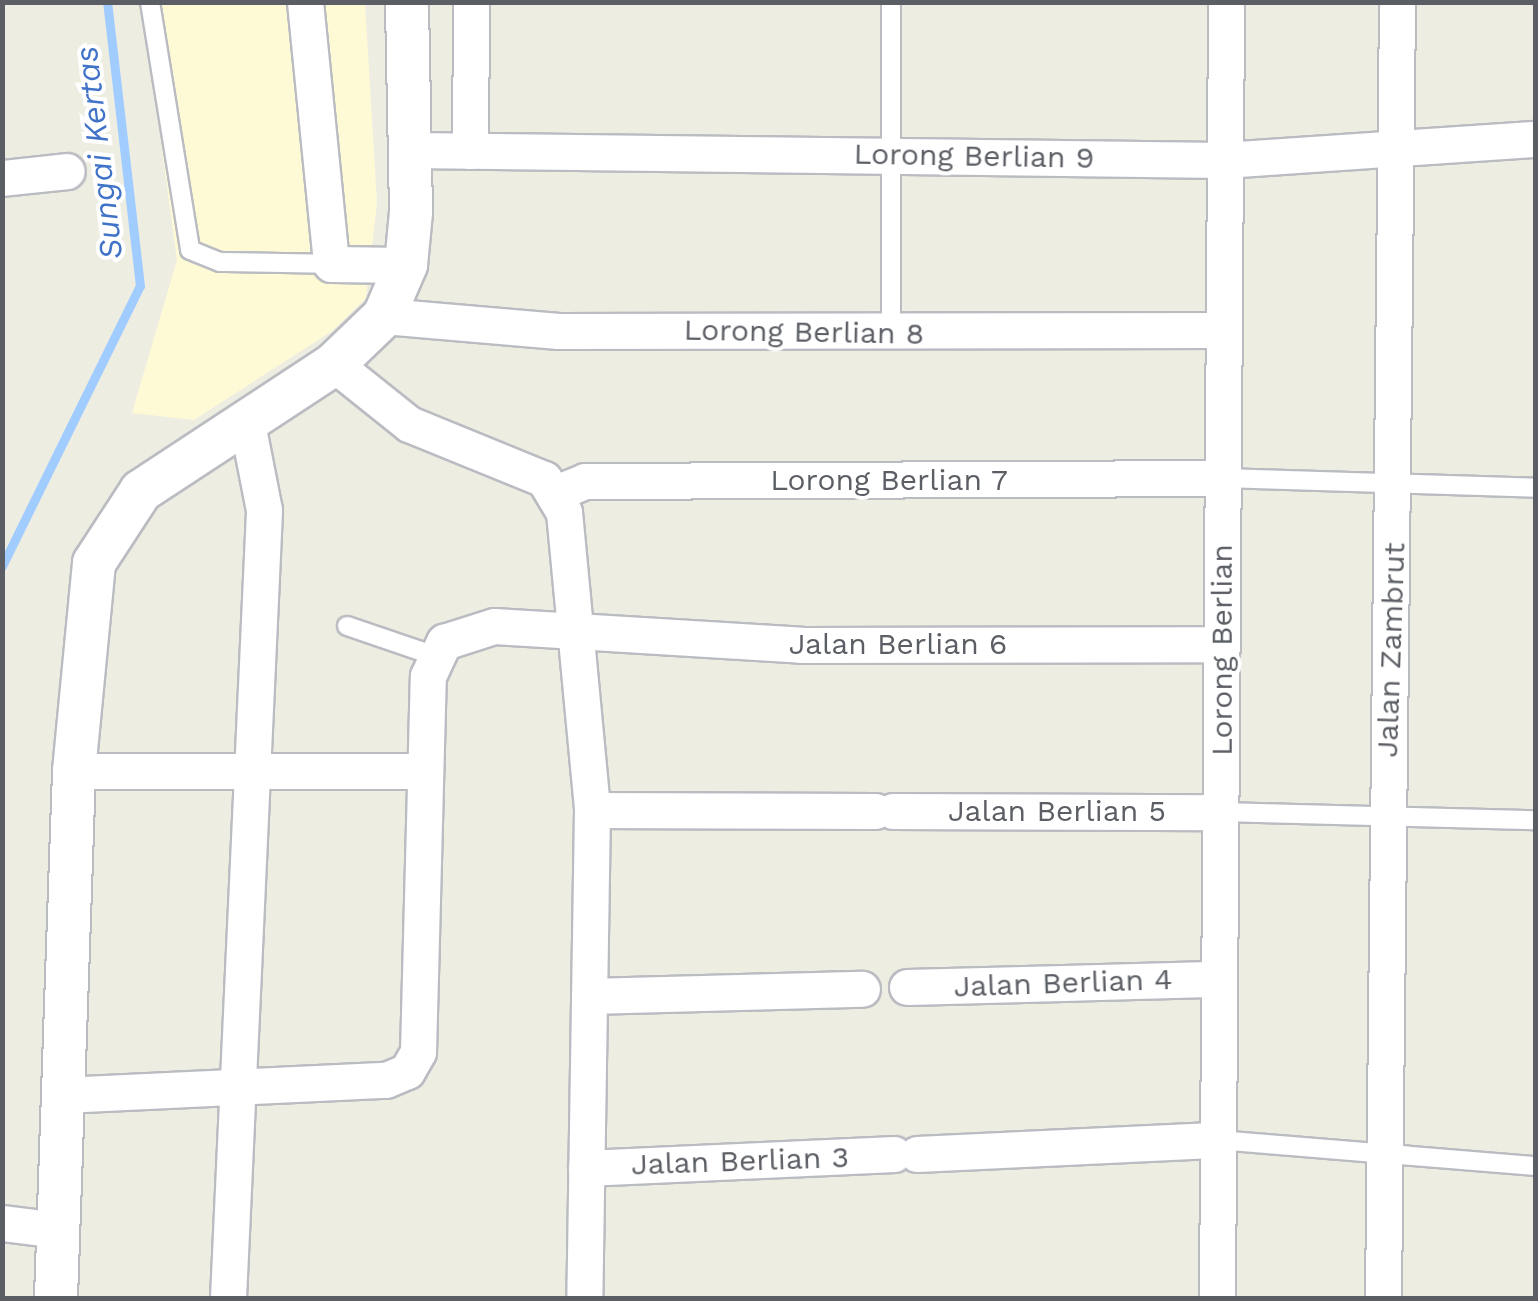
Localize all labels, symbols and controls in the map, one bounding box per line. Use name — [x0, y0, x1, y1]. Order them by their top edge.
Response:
water label: Sungai Kertas — [67, 44, 131, 262]
street label: Lorong Berlian 9 — [853, 136, 1095, 176]
street label: Lorong Berlian 8 — [683, 312, 925, 352]
street label: Lorong Berlian 7 — [770, 462, 1008, 498]
street label: Jalan Zambrut — [1369, 542, 1413, 758]
street label: Lorong Berlian — [1204, 544, 1240, 756]
street label: Jalan Berlian 6 — [789, 626, 1007, 662]
street label: Jalan Berlian 5 — [948, 793, 1166, 829]
street label: Jalan Berlian 4 — [953, 961, 1173, 1005]
street label: Jalan Berlian 3 — [630, 1139, 850, 1183]

